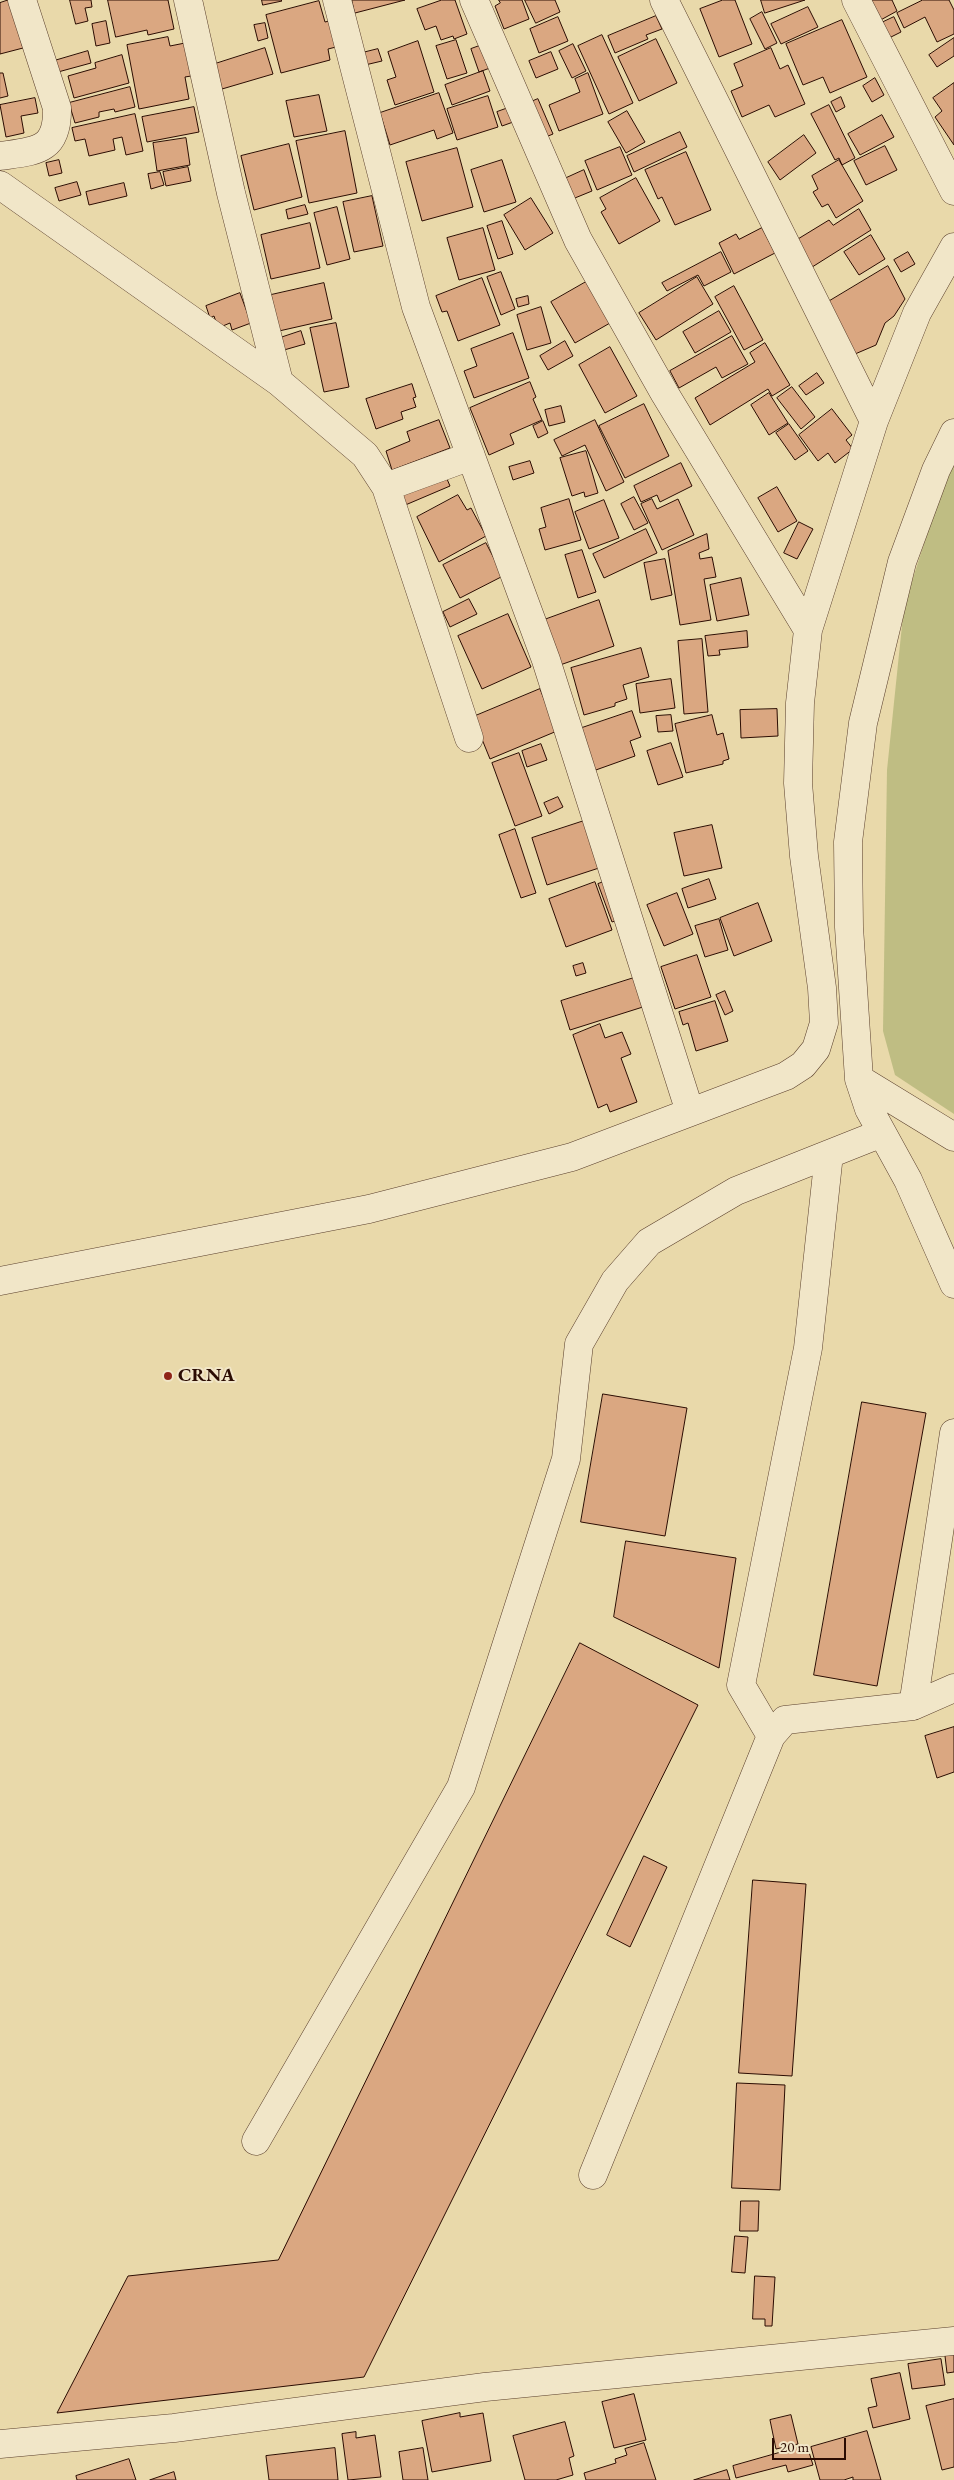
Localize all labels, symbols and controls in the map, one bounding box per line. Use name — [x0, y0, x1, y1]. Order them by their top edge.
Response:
place label: CRNA — [178, 1365, 235, 1387]
marker: CRNA — [162, 1370, 174, 1382]
scale bar — [774, 2428, 848, 2460]
text: 20 m — [780, 2437, 809, 2456]

